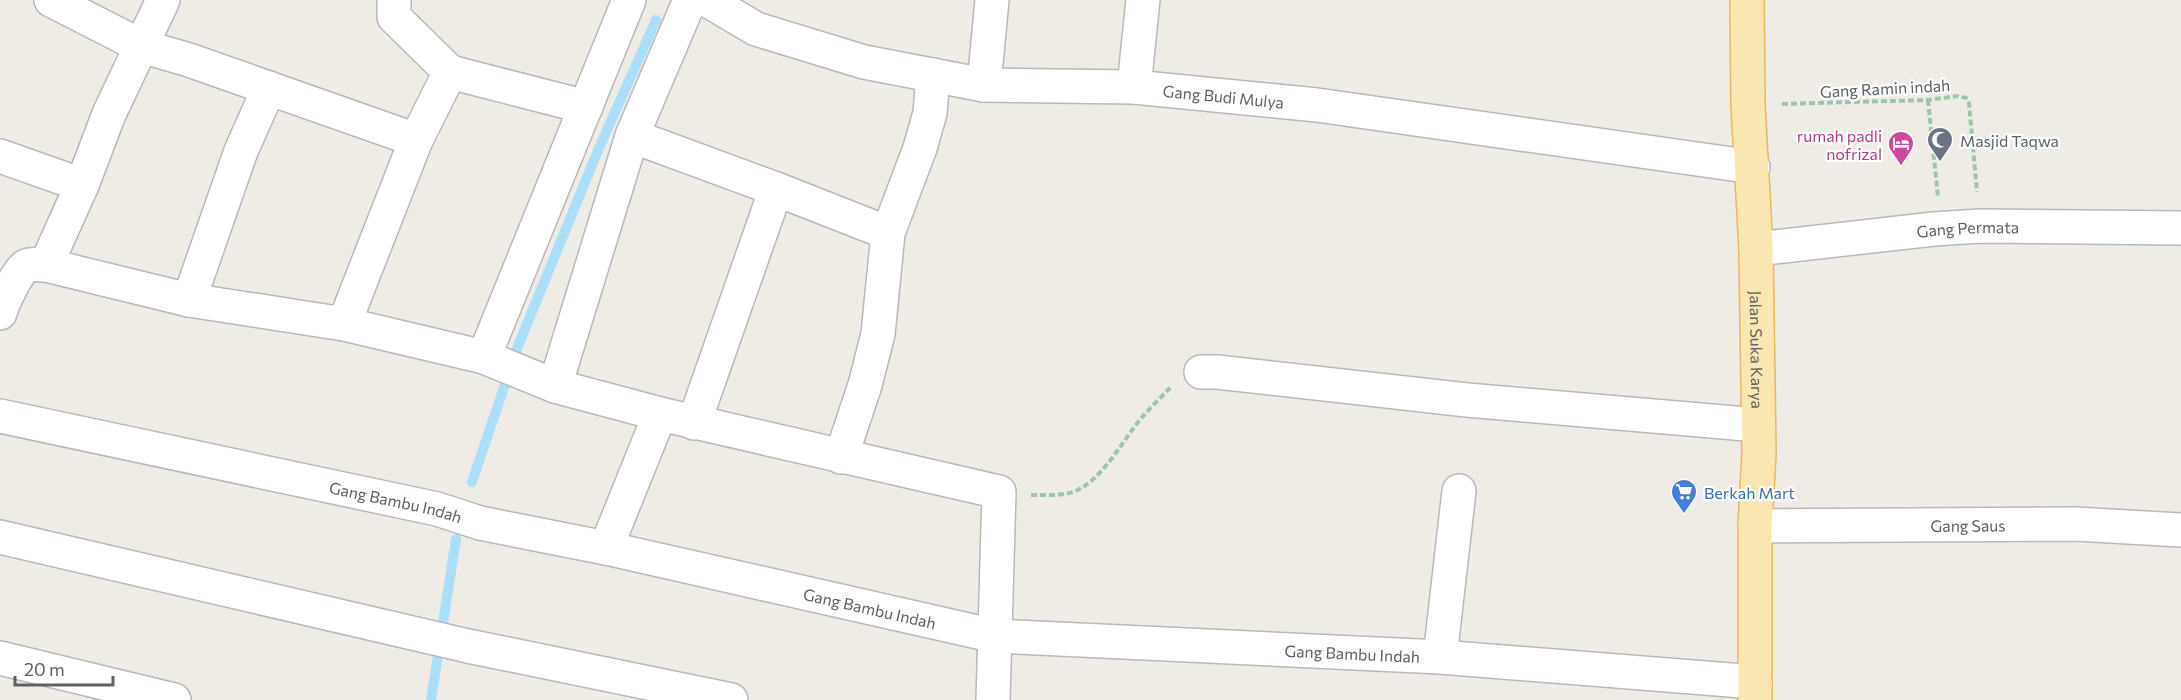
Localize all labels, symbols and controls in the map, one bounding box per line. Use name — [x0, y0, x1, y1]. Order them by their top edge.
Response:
street label: Gang Ramin indah — [1819, 75, 1951, 101]
street label: Gang Budi Mulya — [1162, 80, 1285, 111]
mosque icon: Masjid Taqwa — [1925, 125, 1955, 163]
place label: rumah padli nofrizal — [1797, 126, 1882, 163]
hotel icon: rumah padli nofrizal — [1886, 129, 1916, 167]
place label: Masjid Taqwa — [1960, 131, 2059, 150]
street label: Gang Permata — [1915, 216, 2019, 240]
street label: Jalan Suka Karya — [1747, 291, 1768, 409]
street label: Gang Bambu Indah — [328, 477, 465, 526]
supermarket icon: Berkah Mart — [1669, 477, 1699, 515]
place label: Berkah Mart — [1704, 483, 1795, 502]
street label: Gang Saus — [1930, 515, 2006, 534]
street label: Gang Bambu Indah — [802, 583, 938, 632]
street label: Gang Bambu Indah — [1284, 640, 1421, 666]
scale bar — [15, 649, 112, 687]
text: 20 m — [24, 658, 65, 680]

